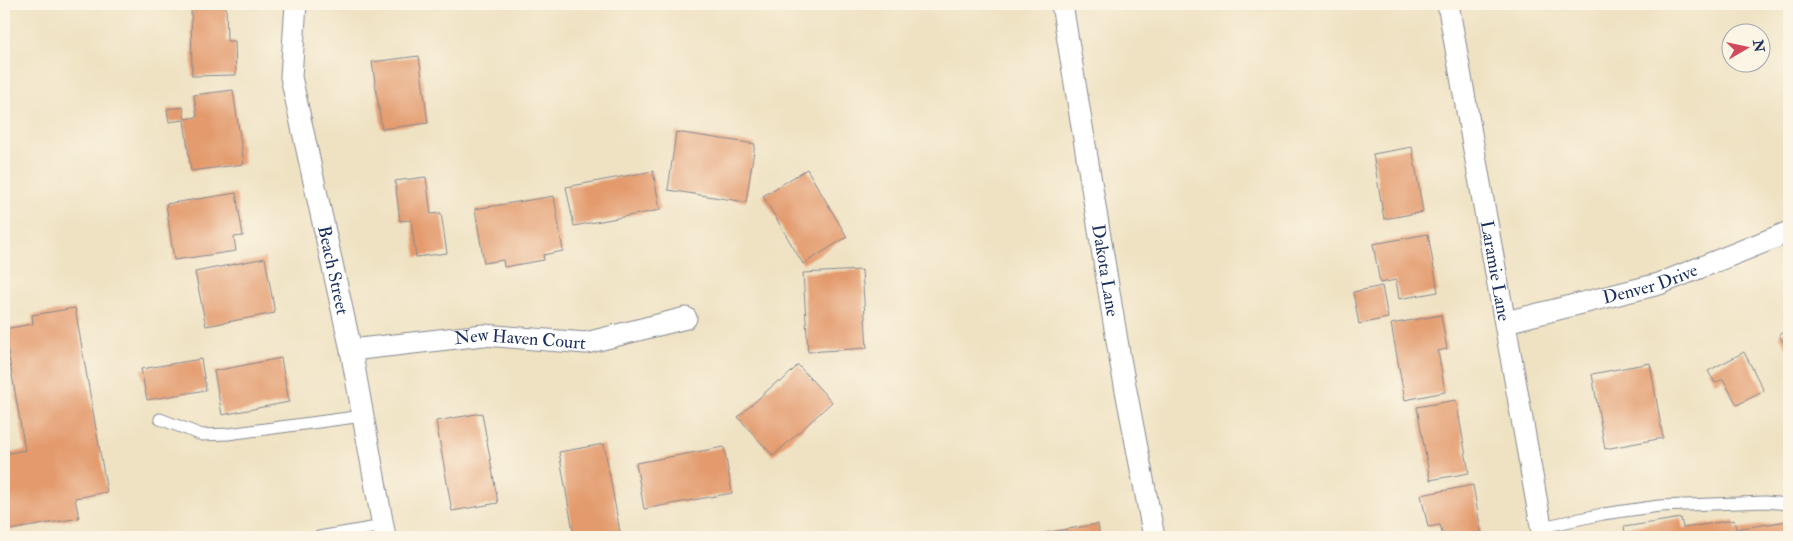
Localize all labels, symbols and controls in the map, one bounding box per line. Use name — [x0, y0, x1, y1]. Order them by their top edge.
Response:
north arrow — [1720, 22, 1770, 72]
text: N — [1749, 38, 1768, 54]
street label: Laramie Lane — [1475, 219, 1516, 323]
street label: Beach Street — [313, 223, 354, 317]
street label: Dakota Lane — [1087, 223, 1124, 319]
street label: Denver Drive — [1600, 258, 1701, 309]
street label: New Haven Court — [453, 323, 587, 354]

